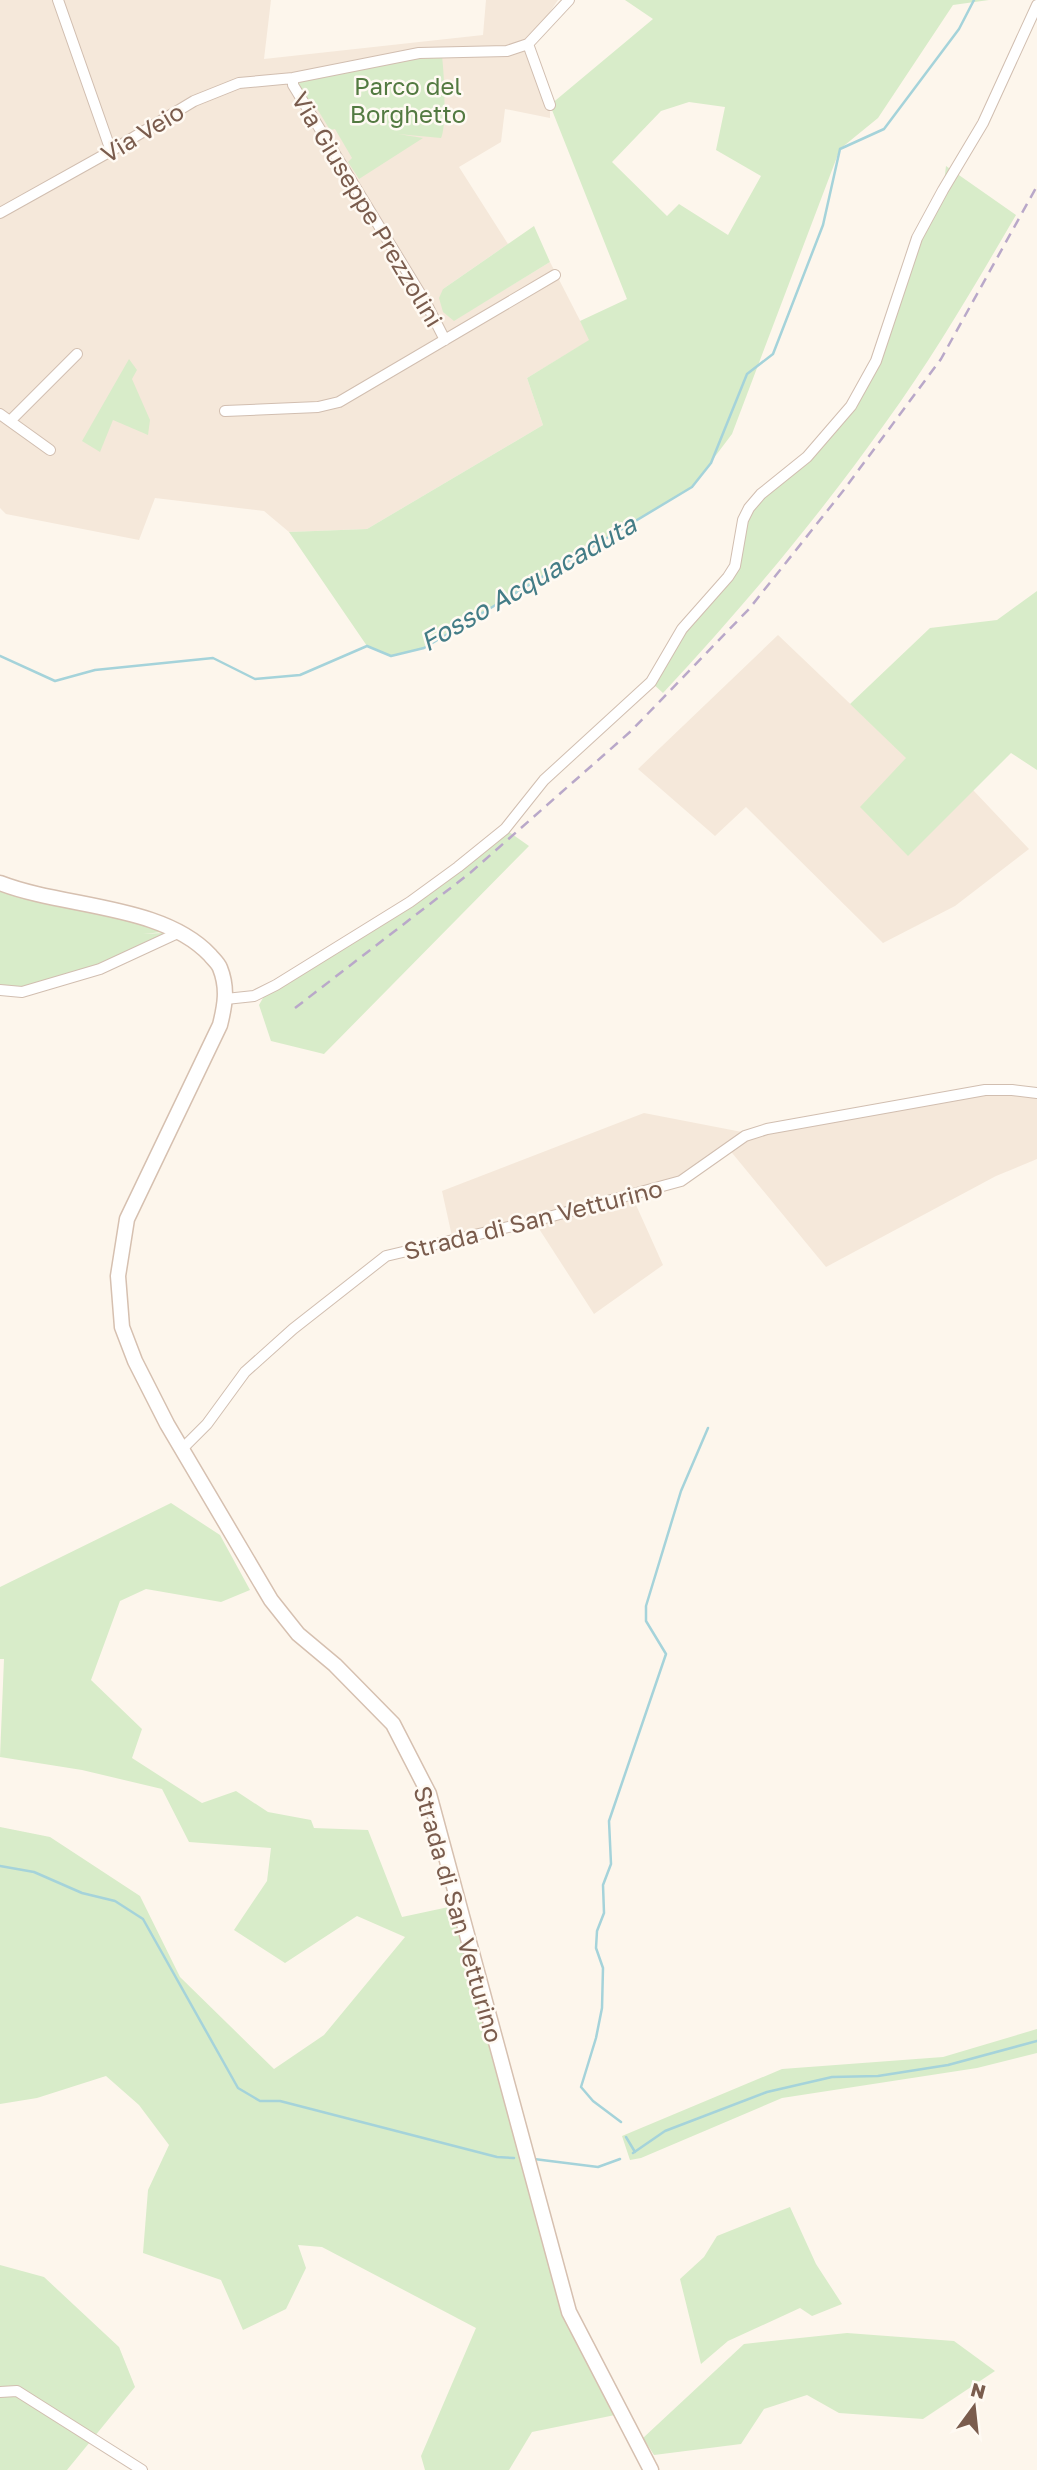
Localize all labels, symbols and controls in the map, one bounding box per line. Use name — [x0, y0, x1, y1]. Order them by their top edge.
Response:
park label: Parco del Borghetto — [350, 71, 466, 128]
street label: Via Giuseppe Prezzolini — [286, 86, 450, 332]
street label: Via Veio — [95, 96, 189, 168]
water label: Fosso Acquacaduta — [415, 508, 642, 657]
street label: Strada di San Vetturino — [401, 1173, 665, 1265]
street label: Strada di San Vetturino — [408, 1782, 510, 2046]
north arrow — [939, 2372, 1009, 2442]
text: N — [969, 2377, 988, 2403]

